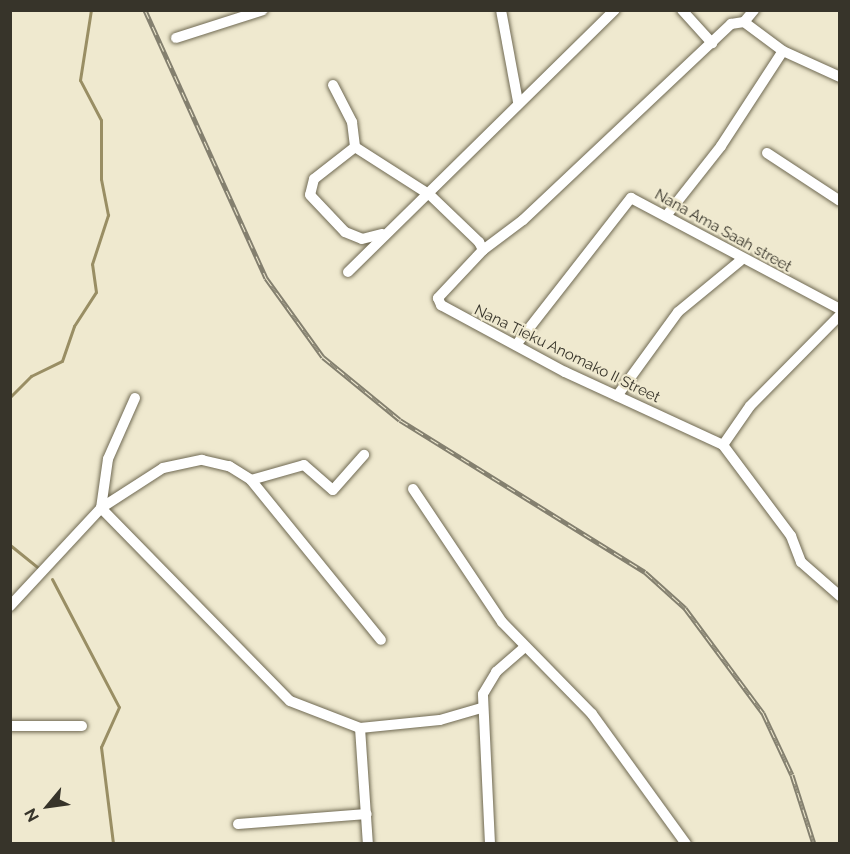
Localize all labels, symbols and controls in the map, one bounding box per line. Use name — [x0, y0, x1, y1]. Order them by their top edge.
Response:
street label: Nana Ama Saah street — [651, 186, 795, 276]
street label: Nana Tieku Anomako II Street — [471, 301, 663, 407]
north arrow — [18, 776, 78, 836]
text: N — [21, 805, 43, 825]

